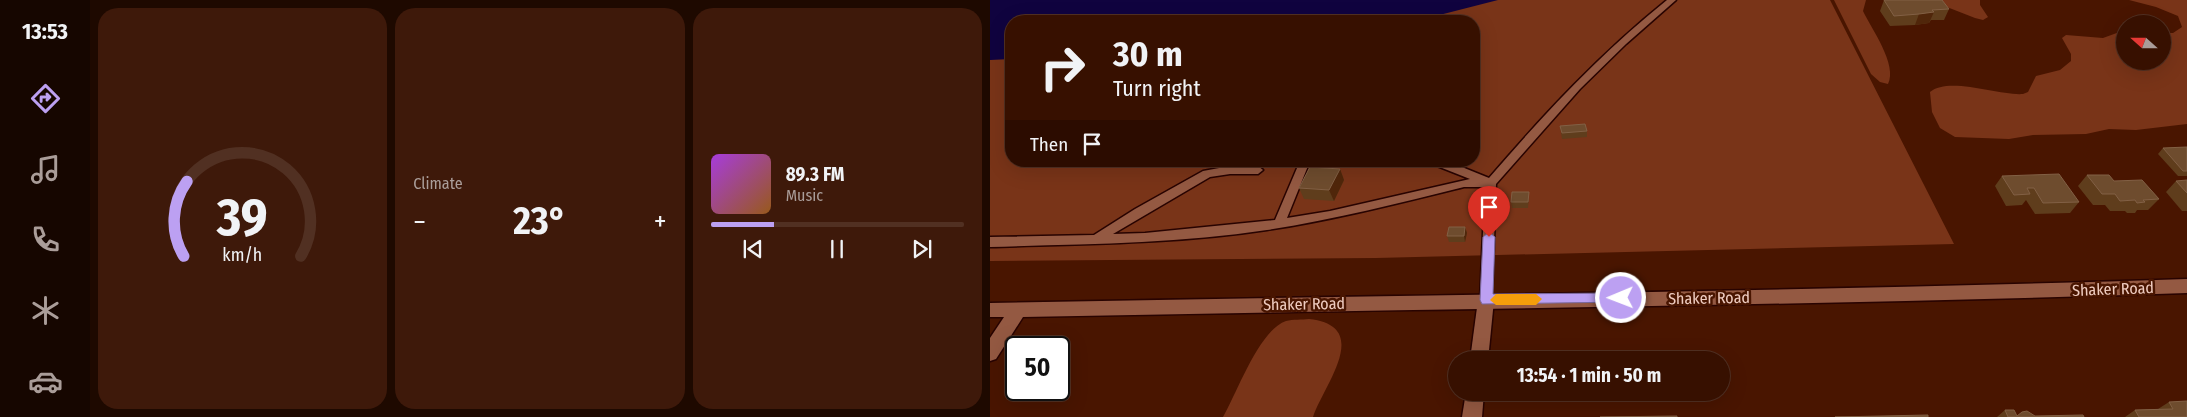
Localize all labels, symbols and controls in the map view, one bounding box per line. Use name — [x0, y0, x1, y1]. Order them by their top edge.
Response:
north arrow — [2116, 15, 2171, 70]
map controls — [2116, 15, 2171, 70]
text: 13:53 — [22, 18, 68, 45]
text: 30 m — [1113, 33, 1183, 75]
icon: right — [1030, 35, 1095, 100]
text: Turn right — [1113, 75, 1201, 102]
icon: directions — [28, 81, 63, 116]
icon: arrive — [1078, 130, 1106, 158]
text: Then — [1030, 133, 1068, 156]
icon: music — [28, 152, 63, 187]
text: 89.3 FM — [786, 163, 844, 186]
text: Climate — [413, 174, 463, 193]
text: 39 — [216, 186, 268, 249]
text: Music — [786, 186, 823, 205]
pin — [1468, 186, 1510, 237]
icon: arrive — [1475, 193, 1503, 221]
text: 23° — [513, 198, 567, 244]
text: − — [413, 205, 426, 238]
text: + — [654, 205, 667, 238]
icon: phone — [28, 222, 63, 257]
icon: previous — [739, 235, 767, 263]
icon: pause — [823, 235, 851, 263]
icon: next — [908, 235, 936, 263]
text: km/h — [223, 244, 263, 266]
position arrow — [1594, 271, 1646, 323]
street label: Shaker Road — [2072, 278, 2154, 300]
street label: Shaker Road — [1668, 288, 1750, 308]
icon: climate — [28, 293, 63, 328]
street label: Shaker Road — [1263, 294, 1345, 314]
speed limit sign: 50 — [1005, 336, 1070, 401]
icon: car — [28, 364, 63, 399]
text: 13:54 · 1 min · 50 m — [1517, 364, 1661, 387]

